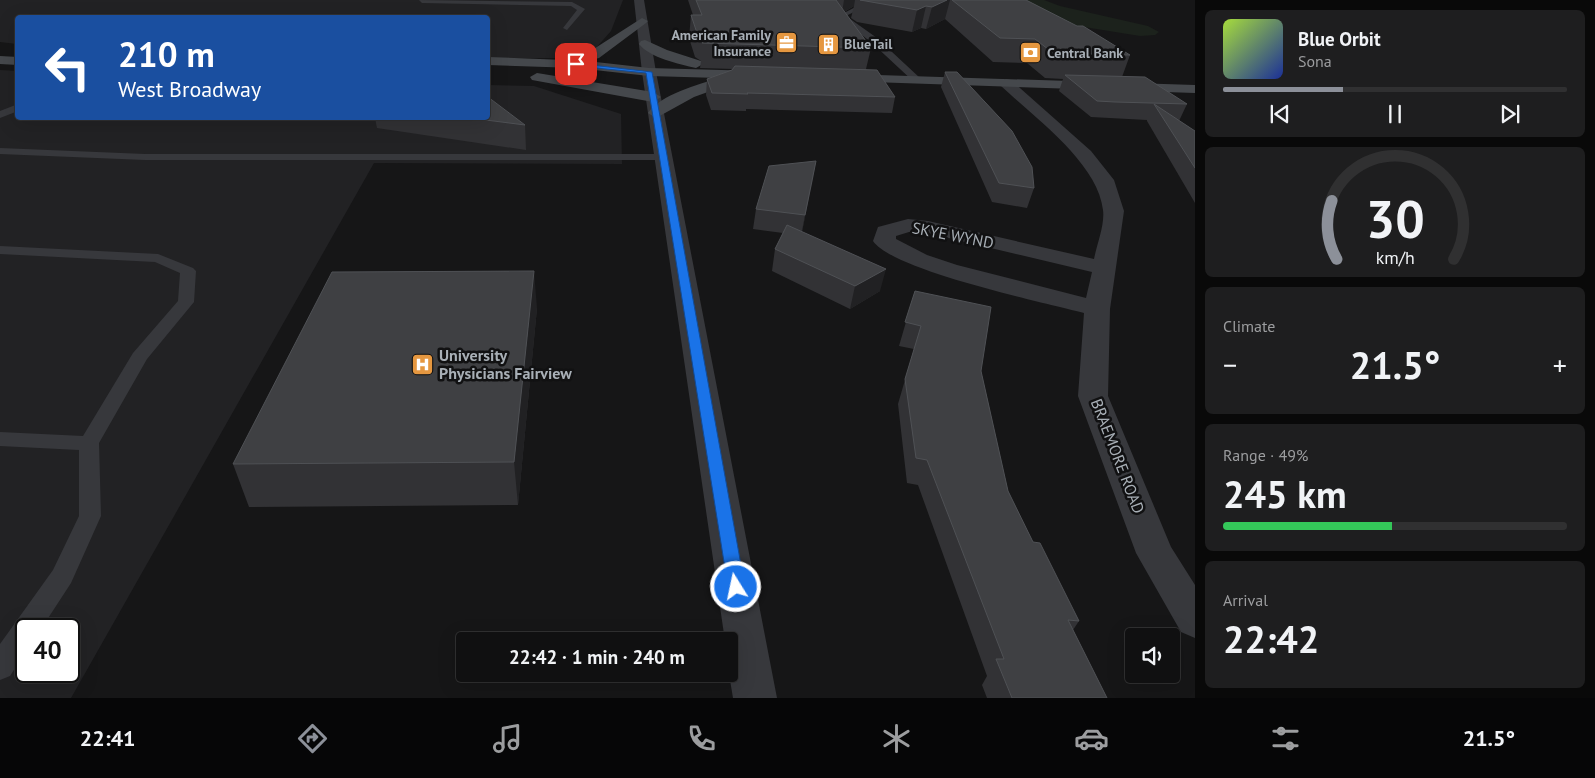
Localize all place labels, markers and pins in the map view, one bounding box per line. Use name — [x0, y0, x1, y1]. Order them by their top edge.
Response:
place label: American Family Insurance — [671, 26, 771, 60]
office icon: American Family Insurance — [775, 31, 799, 55]
building icon: BlueTail — [816, 32, 840, 56]
place label: BlueTail — [844, 35, 893, 53]
bank icon: Central Bank — [1019, 41, 1043, 65]
pin — [555, 43, 597, 85]
place label: Central Bank — [1047, 44, 1123, 62]
place label: University Physicians Fairview — [439, 345, 572, 383]
hospital icon: University Physicians Fairview — [411, 352, 435, 376]

